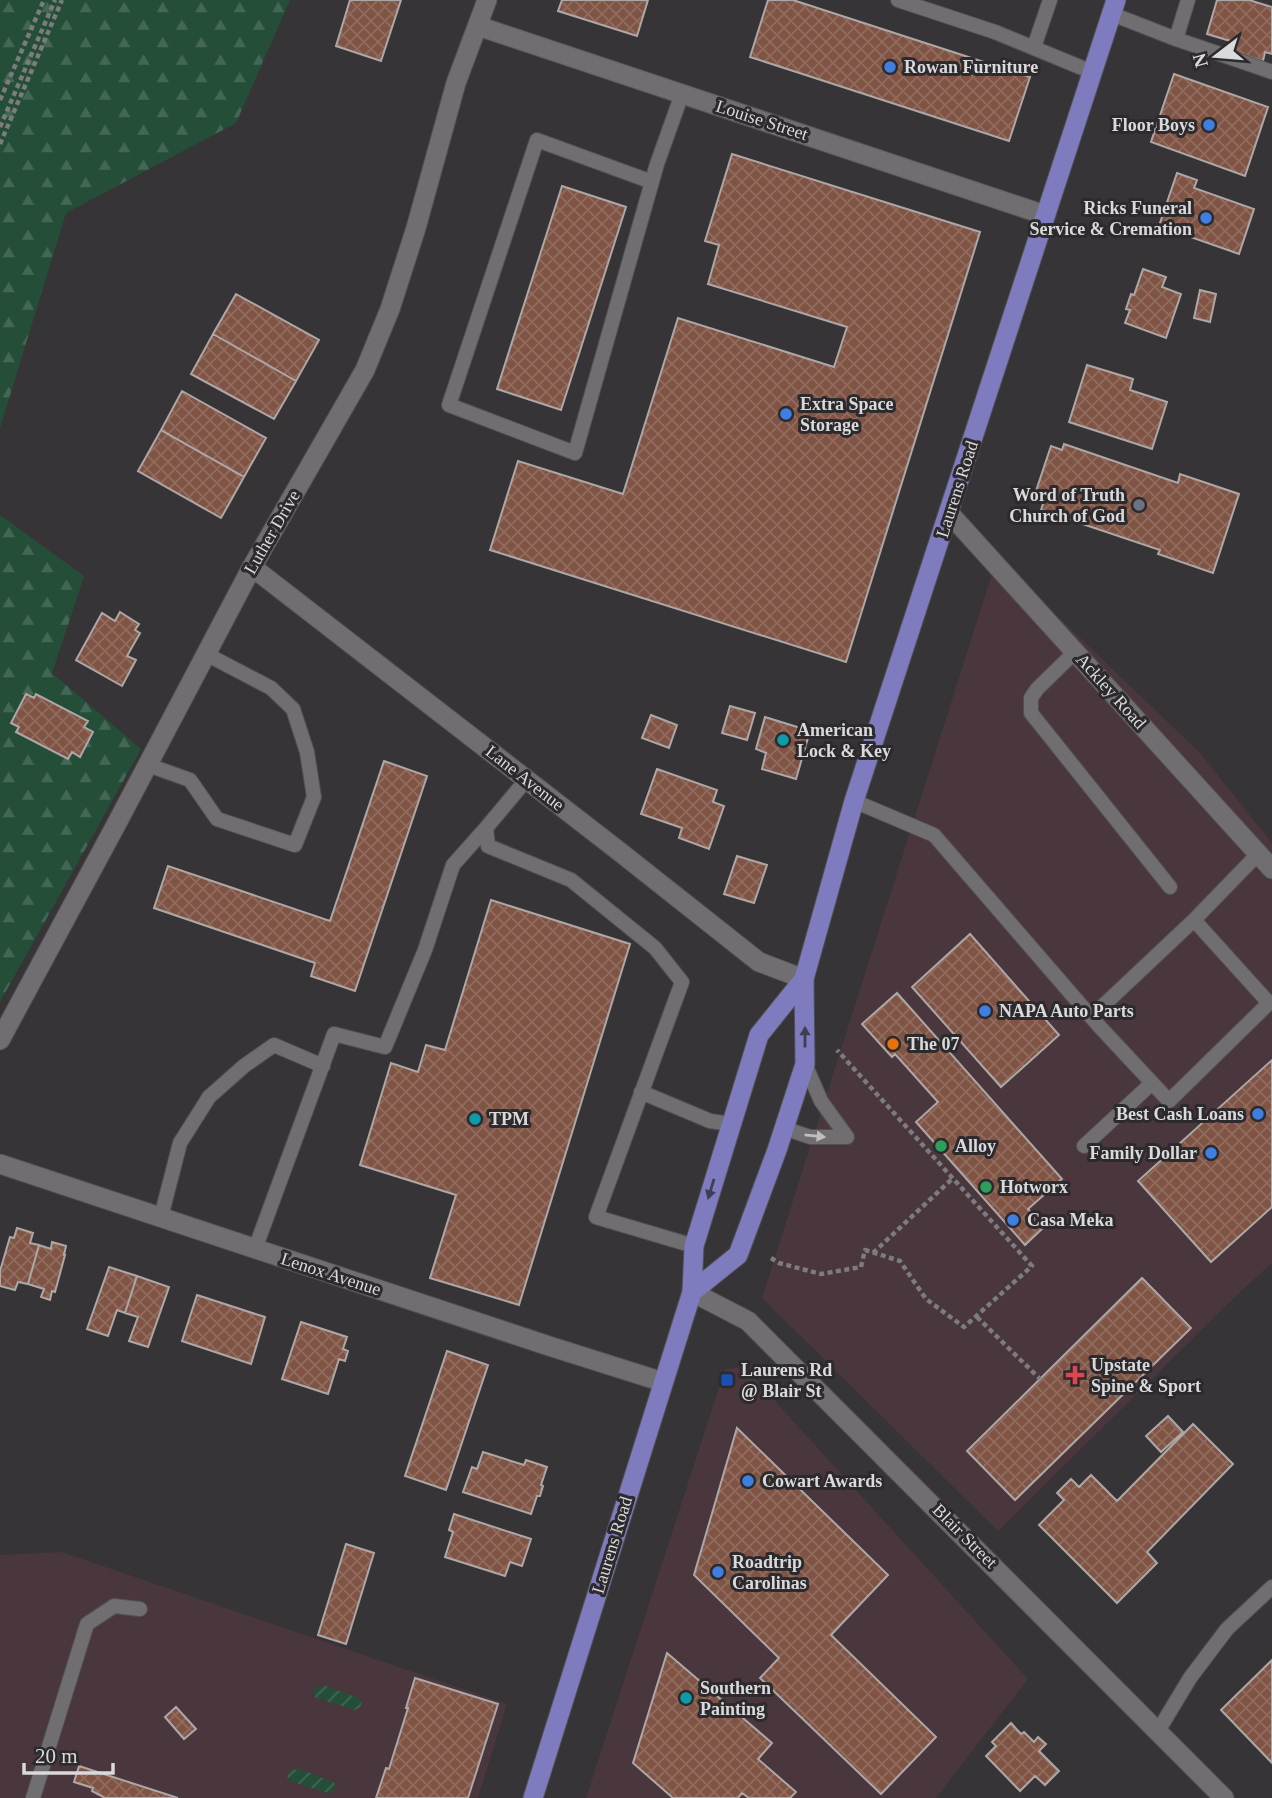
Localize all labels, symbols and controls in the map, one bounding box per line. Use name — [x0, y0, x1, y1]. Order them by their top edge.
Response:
north arrow — [1181, 21, 1251, 91]
text: N — [1188, 51, 1212, 70]
place label: Rowan Furniture — [904, 57, 1038, 77]
marker: Rowan Furniture — [882, 59, 898, 75]
street label: Louise Street — [714, 96, 810, 144]
place label: Floor Boys — [1112, 115, 1195, 135]
marker: Floor Boys — [1201, 117, 1217, 133]
place label: Ricks Funeral Service & Cremation — [1029, 198, 1192, 239]
marker: Ricks Funeral Service & Cremation — [1198, 210, 1214, 226]
place label: Extra Space Storage — [800, 394, 894, 435]
marker: Extra Space Storage — [778, 406, 794, 422]
street label: Laurens Road — [932, 438, 982, 540]
place label: Word of Truth Church of God — [1009, 485, 1125, 526]
street label: Luther Drive — [240, 487, 304, 577]
marker: Word of Truth Church of God — [1131, 497, 1147, 513]
street label: Ackley Road — [1072, 649, 1150, 733]
place label: American Lock & Key — [797, 720, 891, 761]
marker: American Lock & Key — [775, 732, 791, 748]
street label: Lane Avenue — [482, 741, 568, 815]
place label: NAPA Auto Parts — [999, 1001, 1134, 1021]
marker: NAPA Auto Parts — [977, 1003, 993, 1019]
one-way arrow — [799, 1025, 811, 1047]
place label: The 07 — [907, 1034, 960, 1054]
marker: The 07 — [885, 1036, 901, 1052]
place label: Best Cash Loans — [1116, 1104, 1244, 1124]
marker: Best Cash Loans — [1250, 1106, 1266, 1122]
place label: TPM — [489, 1109, 529, 1129]
marker: TPM — [467, 1111, 483, 1127]
one-way arrow — [804, 1131, 826, 1142]
place label: Alloy — [955, 1136, 996, 1156]
marker: Alloy — [933, 1138, 949, 1154]
place label: Family Dollar — [1090, 1143, 1197, 1163]
marker: Family Dollar — [1203, 1145, 1219, 1161]
place label: Hotworx — [1000, 1177, 1068, 1197]
one-way arrow — [705, 1179, 715, 1200]
marker: Hotworx — [978, 1179, 994, 1195]
place label: Casa Meka — [1027, 1210, 1114, 1230]
marker: Casa Meka — [1005, 1212, 1021, 1228]
street label: Lenox Avenue — [278, 1248, 384, 1300]
place label: Upstate Spine & Sport — [1091, 1355, 1201, 1396]
place label: Laurens Rd @ Blair St — [741, 1360, 832, 1401]
marker: Upstate Spine & Sport — [1065, 1365, 1085, 1385]
marker: Laurens Rd @ Blair St — [719, 1372, 735, 1388]
place label: Cowart Awards — [762, 1471, 882, 1491]
marker: Cowart Awards — [740, 1473, 756, 1489]
street label: Laurens Road — [588, 1494, 636, 1596]
street label: Blair Street — [929, 1500, 1001, 1572]
place label: Roadtrip Carolinas — [732, 1552, 807, 1593]
marker: Roadtrip Carolinas — [710, 1564, 726, 1580]
place label: Southern Painting — [700, 1678, 771, 1719]
marker: Southern Painting — [678, 1690, 694, 1706]
scale bar — [24, 1731, 114, 1775]
text: 20 m — [35, 1744, 78, 1768]

